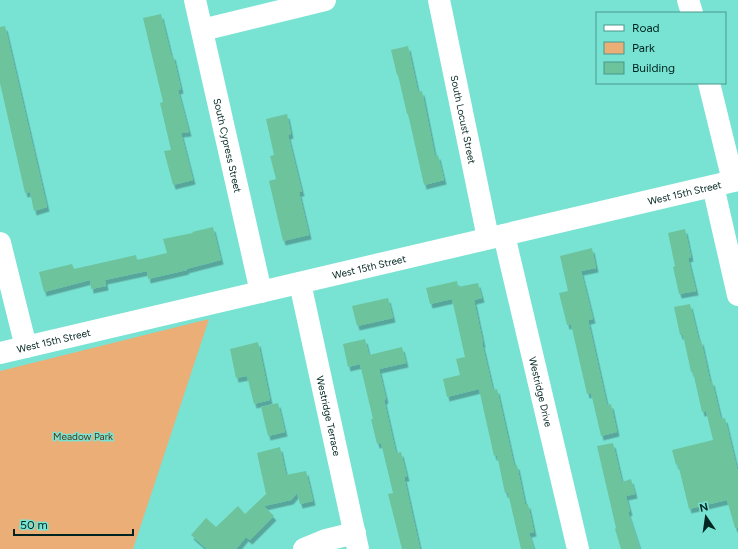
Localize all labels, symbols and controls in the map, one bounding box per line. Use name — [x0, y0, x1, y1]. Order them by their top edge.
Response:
legend — [596, 12, 726, 84]
text: Road — [632, 21, 660, 35]
text: Park — [632, 41, 655, 55]
text: Building — [632, 61, 675, 75]
street label: South Locust Street — [448, 74, 479, 165]
street label: South Cypress Street — [210, 97, 244, 194]
street label: West 15th Street — [646, 178, 723, 208]
street label: West 15th Street — [331, 252, 408, 282]
street label: West 15th Street — [15, 326, 92, 356]
street label: Westridge Drive — [526, 355, 555, 429]
street label: Westridge Terrace — [313, 375, 344, 458]
park label: Meadow Park — [53, 430, 113, 443]
north arrow — [686, 497, 726, 537]
text: N — [698, 500, 709, 515]
scale bar — [14, 511, 133, 537]
text: 50 m — [20, 518, 48, 532]

